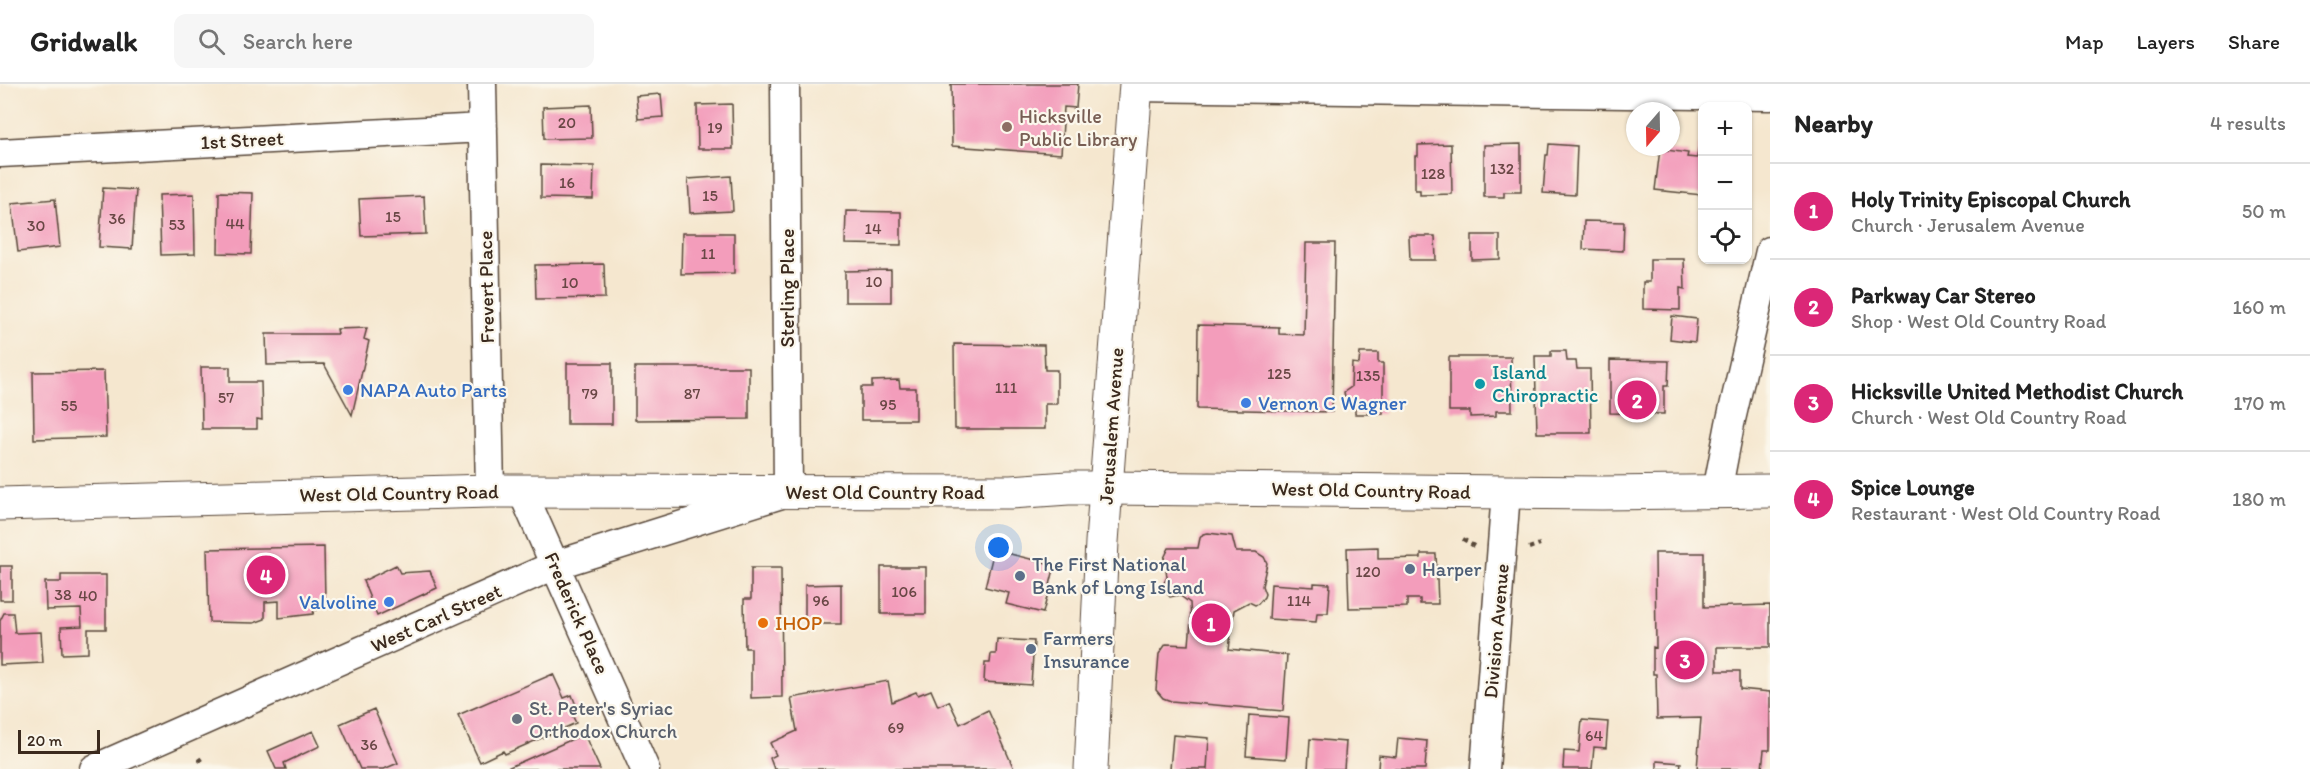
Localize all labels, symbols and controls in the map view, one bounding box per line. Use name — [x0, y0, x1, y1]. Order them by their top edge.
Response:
search box — [174, 14, 594, 68]
text: Gridwalk — [30, 24, 138, 58]
icon: search — [195, 25, 228, 58]
text: Search here — [243, 28, 353, 55]
text: Map — [2065, 29, 2104, 54]
text: Layers — [2137, 29, 2195, 54]
text: Share — [2228, 29, 2280, 54]
north arrow — [1626, 102, 1680, 156]
map controls — [1698, 102, 1752, 264]
button: + — [1698, 102, 1752, 156]
place label: Hicksville Public Library — [1019, 104, 1138, 151]
text: Nearby — [1794, 107, 1873, 139]
text: 4 results — [2210, 111, 2286, 135]
house number: 20 — [558, 113, 576, 132]
house number: 19 — [707, 118, 723, 137]
marker: Hicksville Public Library — [1000, 120, 1014, 134]
street label: 1st Street — [200, 126, 285, 154]
button: − — [1698, 156, 1752, 210]
house number: 132 — [1490, 159, 1515, 178]
house number: 128 — [1421, 164, 1446, 183]
house number: 16 — [559, 173, 575, 192]
house number: 15 — [702, 186, 718, 205]
text: Holy Trinity Episcopal Church — [1851, 186, 2131, 213]
text: 1 — [1809, 199, 1818, 223]
text: 50 m — [2242, 199, 2286, 223]
house number: 15 — [385, 207, 401, 226]
house number: 36 — [108, 209, 126, 228]
button: locate — [1698, 210, 1752, 264]
text: Church · Jerusalem Avenue — [1851, 213, 2085, 237]
house number: 44 — [225, 214, 245, 233]
house number: 53 — [168, 215, 186, 234]
house number: 30 — [27, 216, 45, 235]
house number: 14 — [864, 219, 882, 238]
street label: Sterling Place — [775, 229, 799, 347]
street label: Frevert Place — [473, 230, 499, 344]
house number: 11 — [701, 244, 716, 263]
house number: 10 — [865, 272, 883, 291]
house number: 10 — [561, 273, 579, 292]
text: Parkway Car Stereo — [1851, 282, 2036, 309]
text: 2 — [1808, 295, 1819, 319]
text: 160 m — [2233, 295, 2286, 319]
text: Shop · West Old Country Road — [1851, 309, 2106, 333]
street label: Jerusalem Avenue — [1094, 347, 1128, 505]
place label: Island Chiropractic — [1492, 360, 1598, 407]
house number: 125 — [1267, 364, 1291, 383]
house number: 135 — [1356, 366, 1380, 385]
marker: Island Chiropractic — [1473, 377, 1487, 391]
place label: NAPA Auto Parts — [360, 378, 507, 402]
house number: 111 — [995, 378, 1018, 397]
pin: 2 — [1618, 378, 1656, 422]
text: Hicksville United Methodist Church — [1851, 378, 2183, 405]
marker: NAPA Auto Parts — [341, 383, 355, 397]
house number: 79 — [582, 384, 598, 403]
house number: 87 — [684, 384, 700, 403]
house number: 57 — [218, 388, 234, 407]
place label: Vernon C Wagner — [1258, 391, 1406, 415]
text: 3 — [1808, 391, 1819, 415]
text: 170 m — [2233, 391, 2286, 415]
house number: 95 — [880, 395, 896, 414]
house number: 55 — [61, 396, 77, 415]
marker: Vernon C Wagner — [1239, 396, 1253, 410]
text: Church · West Old Country Road — [1851, 405, 2127, 429]
text: Spice Lounge — [1851, 474, 1975, 501]
street label: West Old Country Road — [1271, 476, 1471, 504]
street label: West Old Country Road — [299, 479, 499, 507]
street label: West Old Country Road — [785, 480, 985, 504]
text: 4 — [1807, 487, 1820, 511]
text: 180 m — [2232, 487, 2286, 511]
text: Restaurant · West Old Country Road — [1851, 501, 2160, 525]
your location — [984, 533, 1013, 562]
street label: Frederick Place — [539, 548, 615, 678]
pin: 4 — [246, 552, 286, 598]
place label: The First National Bank of Long Island — [1032, 552, 1204, 599]
place label: Harper — [1422, 557, 1482, 581]
house number: 120 — [1355, 562, 1381, 581]
marker: Harper — [1403, 562, 1417, 576]
street label: Division Avenue — [1478, 563, 1514, 699]
marker: The First National Bank of Long Island — [1013, 569, 1027, 583]
street label: West Carl Street — [367, 578, 505, 658]
house number: 106 — [891, 582, 917, 601]
house number: 38 — [54, 585, 72, 604]
house number: 40 — [78, 586, 98, 605]
place label: Valvoline — [299, 590, 377, 614]
house number: 96 — [813, 591, 829, 610]
house number: 114 — [1287, 591, 1312, 610]
marker: Valvoline — [382, 595, 396, 609]
pin: 1 — [1192, 600, 1230, 646]
place label: IHOP — [775, 611, 822, 635]
marker: IHOP — [756, 616, 770, 630]
place label: Farmers Insurance — [1043, 626, 1130, 673]
pin: 3 — [1666, 638, 1704, 682]
marker: Farmers Insurance — [1024, 642, 1038, 656]
place label: St. Peter's Syriac Orthodox Church — [529, 696, 678, 743]
marker: St. Peter's Syriac Orthodox Church — [510, 712, 524, 726]
house number: 69 — [888, 718, 904, 737]
house number: 64 — [1585, 726, 1603, 745]
scale bar — [18, 727, 100, 754]
text: 20 m — [27, 731, 62, 750]
house number: 36 — [360, 735, 378, 754]

